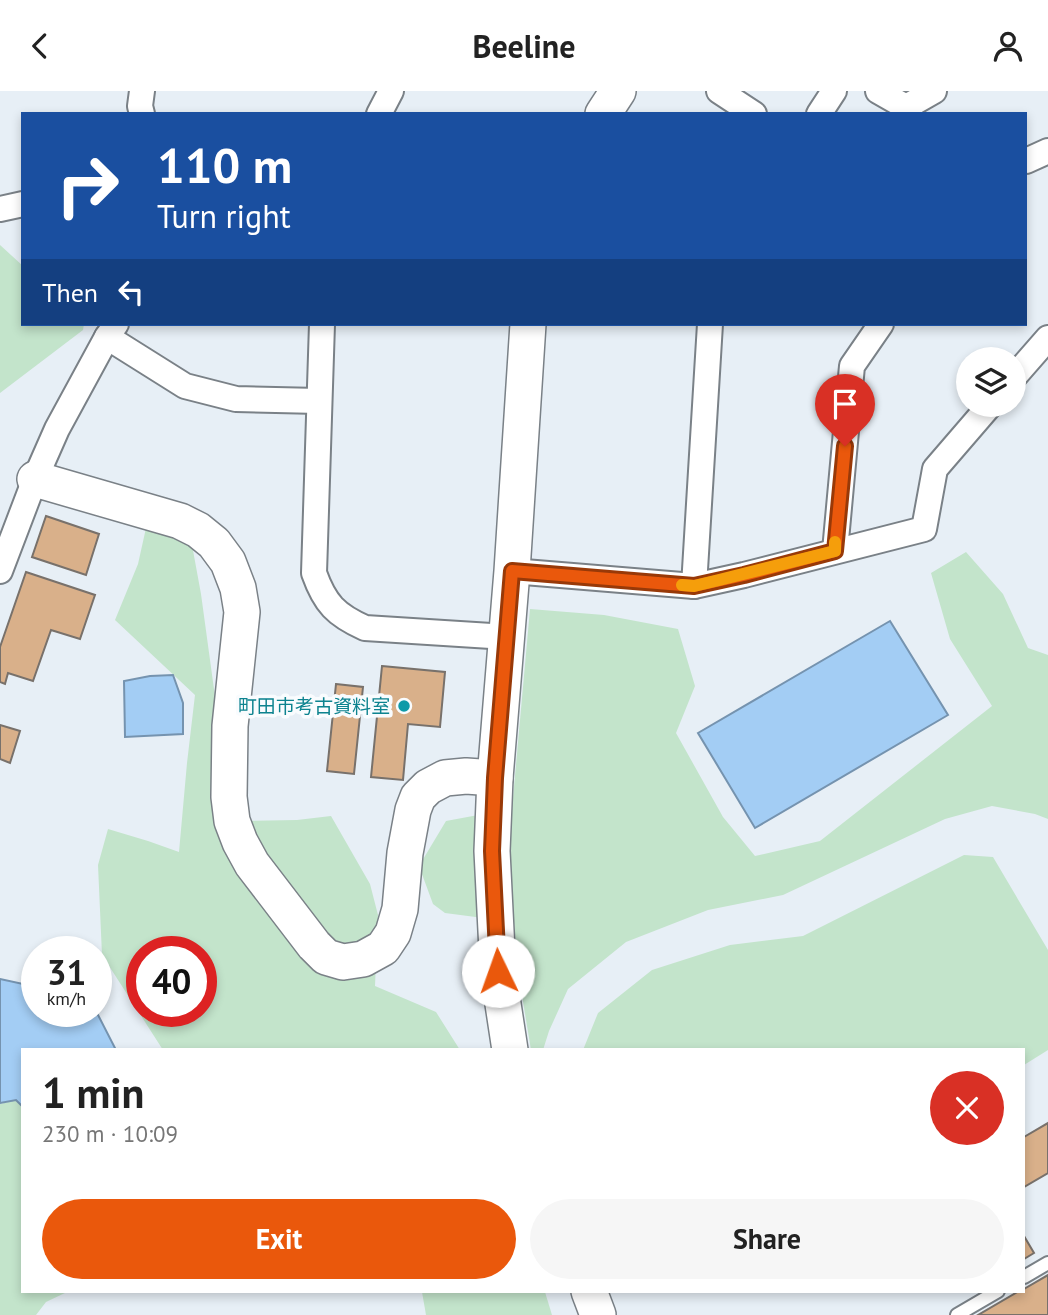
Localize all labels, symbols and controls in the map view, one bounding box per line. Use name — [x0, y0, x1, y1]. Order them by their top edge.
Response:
text: Beeline — [473, 25, 575, 67]
icon: back — [21, 27, 59, 65]
icon: person — [989, 27, 1027, 65]
text: 110 m — [157, 133, 292, 197]
icon: right — [42, 140, 133, 231]
text: Turn right — [157, 195, 291, 237]
icon: left — [112, 273, 150, 311]
text: Then — [42, 276, 98, 309]
map controls — [956, 347, 1026, 417]
button: layers — [956, 347, 1026, 417]
pin — [815, 374, 875, 446]
icon: arrive — [826, 385, 864, 423]
place label: 町田市考古資料室 — [238, 694, 390, 718]
marker: 町田市考古資料室 — [396, 698, 412, 714]
position arrow — [461, 934, 535, 1008]
speed limit sign: 40 — [126, 936, 217, 1027]
text: 31 — [47, 949, 86, 995]
text: km/h — [47, 987, 86, 1010]
text: 1 min — [42, 1065, 144, 1120]
button: close — [930, 1071, 1004, 1145]
text: 230 m · 10:09 — [42, 1119, 178, 1148]
button: Exit — [42, 1199, 516, 1279]
button: Share — [530, 1199, 1004, 1279]

